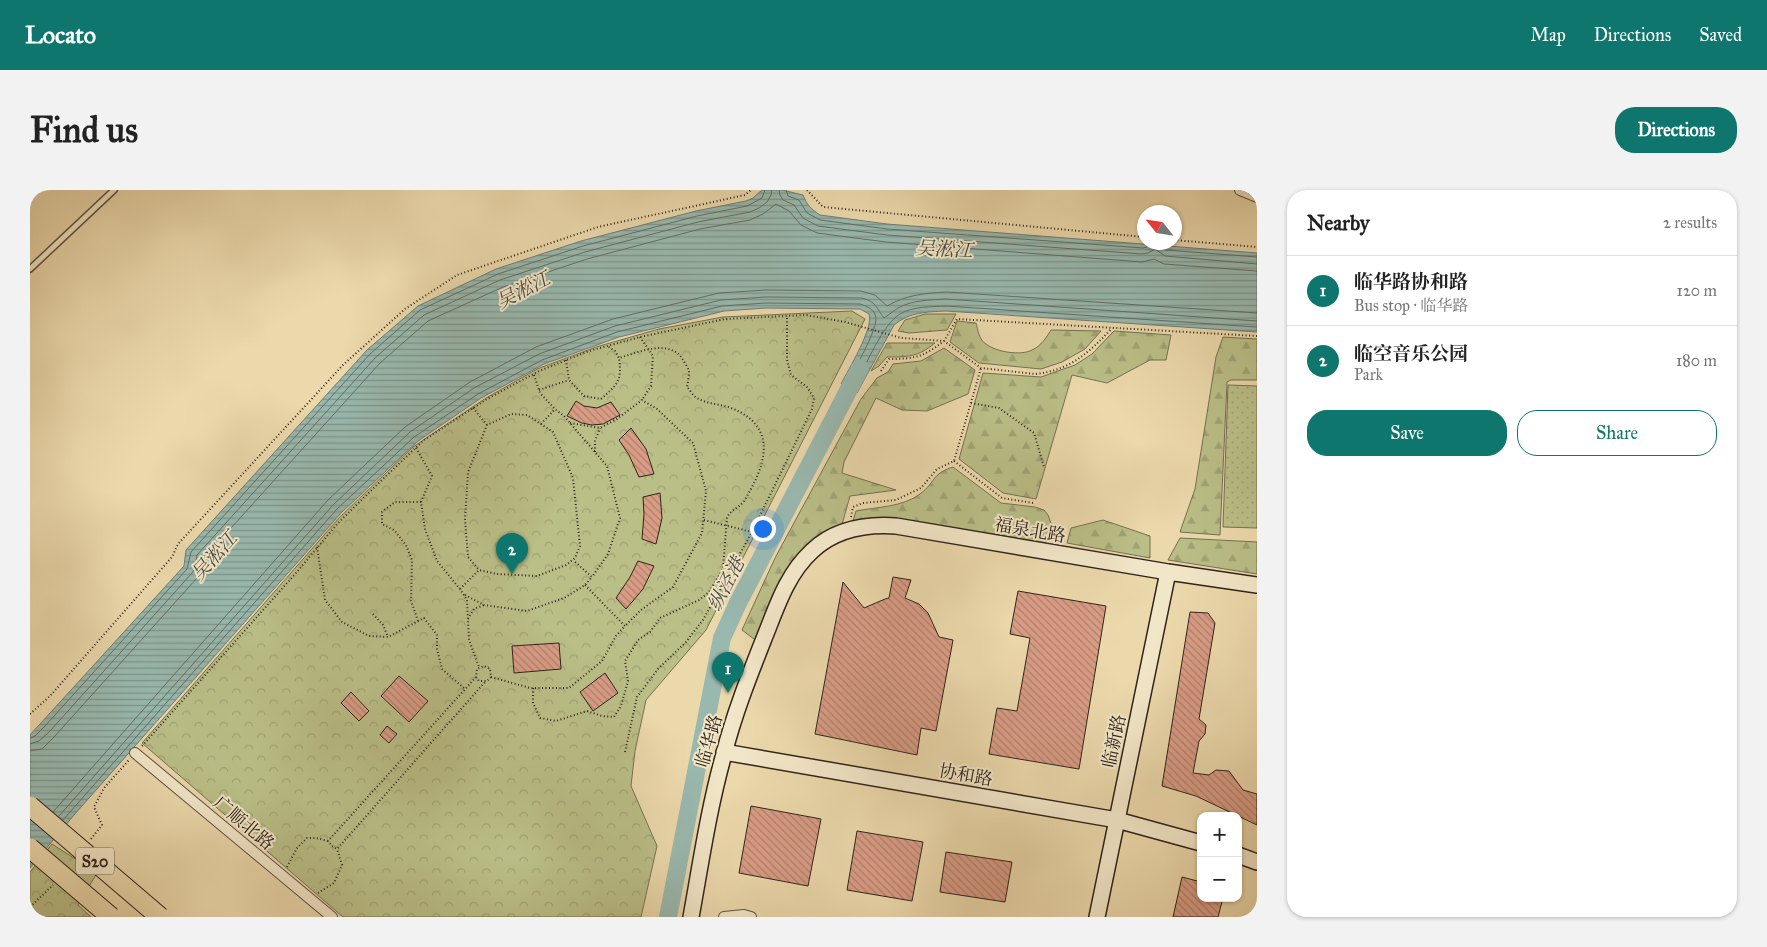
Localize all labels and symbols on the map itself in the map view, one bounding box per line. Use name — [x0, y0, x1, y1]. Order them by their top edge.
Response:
north arrow — [1137, 205, 1182, 250]
water label: 吴淞江 — [915, 236, 976, 262]
water label: 吴淞江 — [492, 265, 556, 313]
street label: 福泉北路 — [993, 513, 1067, 547]
your location — [750, 516, 776, 542]
water label: 吴淞江 — [186, 525, 244, 585]
pin: 2 — [496, 533, 528, 574]
water label: 纵泾港 — [703, 551, 751, 615]
pin: 1 — [712, 652, 744, 693]
street label: 临华路 — [691, 712, 727, 770]
street label: 临新路 — [1098, 712, 1130, 770]
street label: 协和路 — [938, 759, 994, 791]
street label: 广顺北路 — [209, 791, 279, 855]
road number: S20 — [76, 848, 114, 874]

